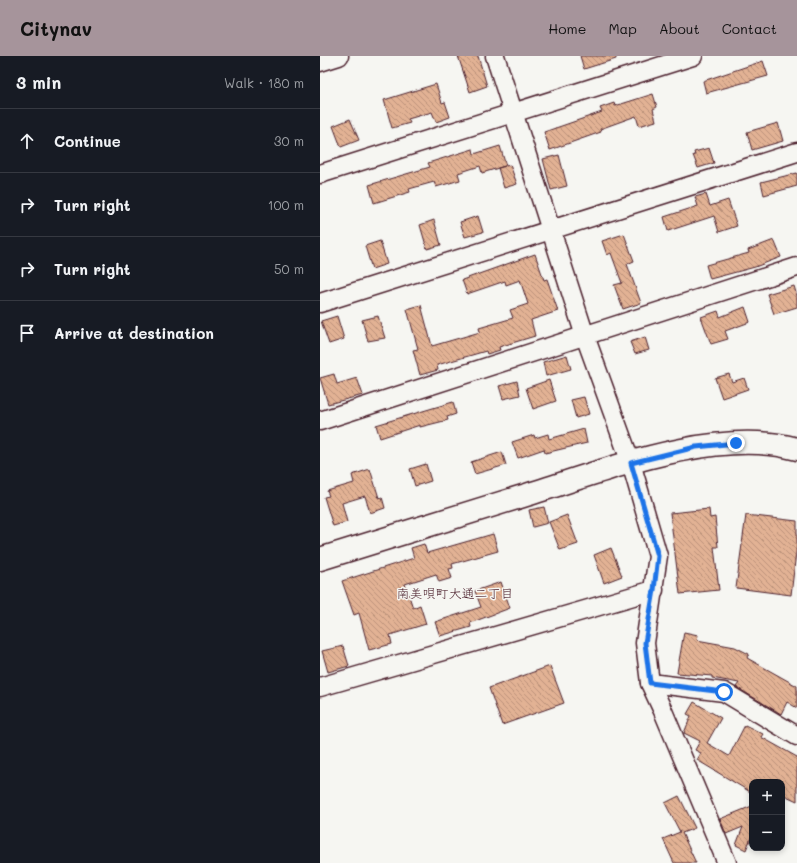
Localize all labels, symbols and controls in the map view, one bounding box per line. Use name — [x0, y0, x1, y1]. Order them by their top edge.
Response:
text: Citynav — [20, 16, 92, 41]
text: Home — [548, 19, 586, 38]
text: Map — [608, 19, 637, 38]
text: About — [659, 19, 700, 38]
text: Contact — [722, 19, 777, 38]
text: 3 min — [16, 71, 61, 93]
text: Walk · 180 m — [224, 74, 304, 91]
icon: ahead — [16, 130, 38, 152]
text: Continue — [54, 131, 121, 151]
text: 30 m — [274, 132, 304, 149]
icon: right — [16, 194, 38, 216]
text: Turn right — [54, 195, 131, 215]
text: 100 m — [268, 196, 304, 213]
icon: right — [16, 258, 38, 280]
text: Turn right — [54, 259, 131, 279]
text: 50 m — [274, 260, 304, 277]
icon: arrive — [16, 322, 38, 344]
text: Arrive at destination — [54, 323, 214, 343]
route end — [727, 434, 745, 452]
district label: 南美唄町大通二丁目 — [396, 584, 514, 601]
route start — [715, 683, 733, 701]
map controls — [749, 779, 785, 851]
button: + — [749, 779, 785, 815]
button: − — [749, 815, 785, 851]

